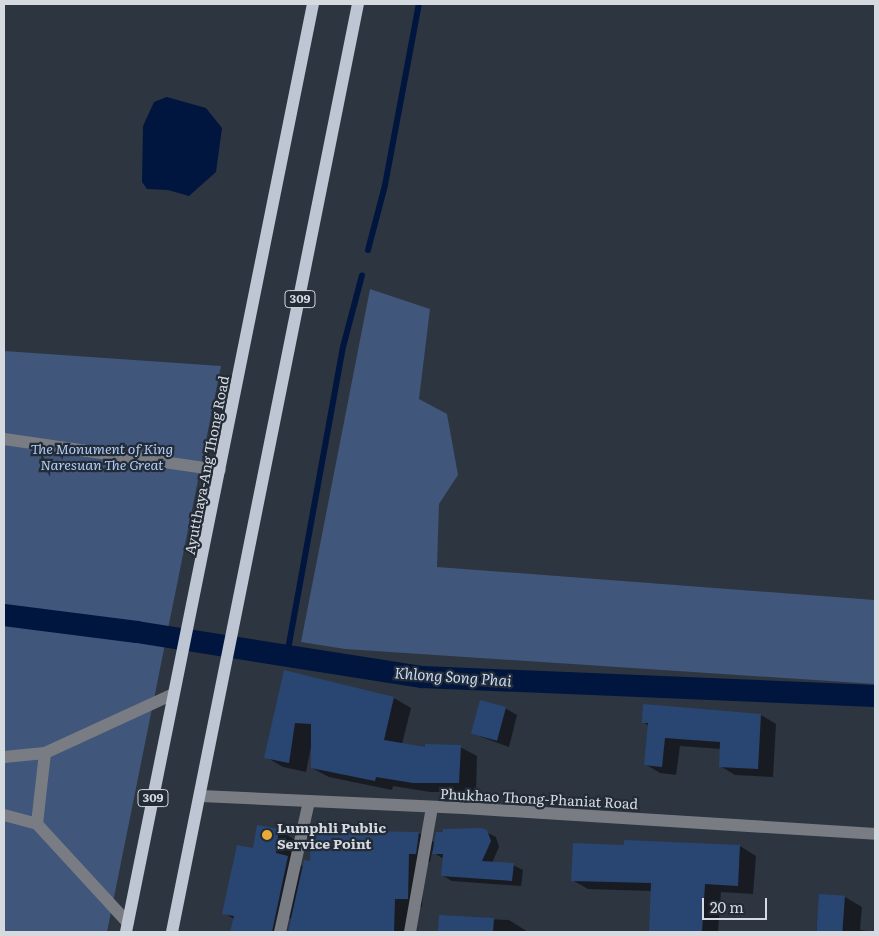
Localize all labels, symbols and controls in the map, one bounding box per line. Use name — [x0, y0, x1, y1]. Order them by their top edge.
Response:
road number: 309 — [284, 290, 316, 308]
street label: Ayutthaya-Ang Thong Road — [180, 374, 232, 556]
park label: The Monument of King Naresuan The Great — [31, 440, 173, 472]
water label: Khlong Song Phai — [394, 663, 512, 689]
street label: Phukhao Thong-Phaniat Road — [440, 784, 638, 812]
road number: 309 — [137, 788, 169, 808]
place label: Lumphli Public Service Point — [277, 819, 386, 852]
marker: Lumphli Public Service Point — [261, 829, 273, 841]
scale bar — [704, 888, 769, 920]
text: 20 m — [710, 895, 744, 918]

